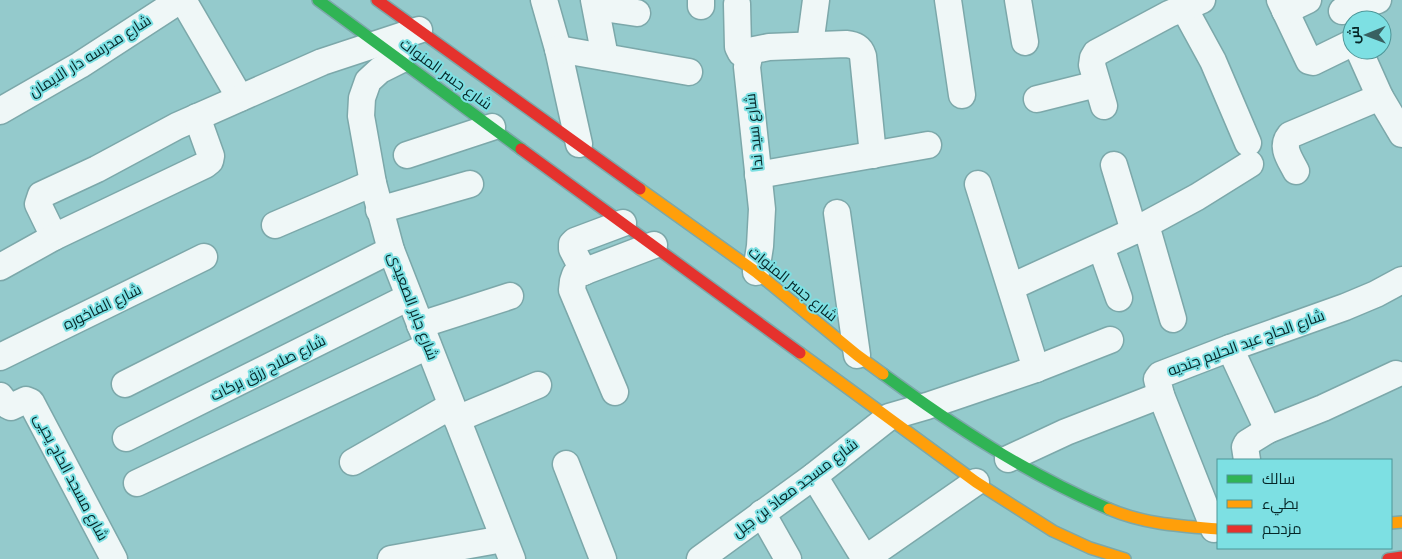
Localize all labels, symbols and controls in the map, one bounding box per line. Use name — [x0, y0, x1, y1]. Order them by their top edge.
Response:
street label: شارع مدرسه دار الايمان — [25, 10, 156, 103]
north arrow — [1342, 10, 1392, 60]
text: ش — [1345, 26, 1364, 44]
street label: شارع جسر المنوات — [395, 34, 496, 115]
street label: شارع سيد ندا — [740, 92, 769, 172]
street label: شارع جسر المنوات — [744, 242, 842, 327]
street label: شارع جابر الصعيدى — [382, 249, 443, 363]
street label: شارع الفاخوره — [60, 279, 145, 335]
street label: شارع الحاج عبد الحليم جنديه — [1165, 305, 1328, 382]
street label: شارع صلاح رزق بركات — [207, 330, 329, 407]
street label: شارع مسجد الحاج يحيى — [28, 410, 113, 545]
street label: شارع مسجد معاذ بن جبل — [728, 434, 863, 543]
legend — [1217, 459, 1392, 549]
text: سالك — [1262, 469, 1295, 489]
text: بطيء — [1262, 494, 1299, 516]
text: مزدحم — [1262, 519, 1302, 539]

